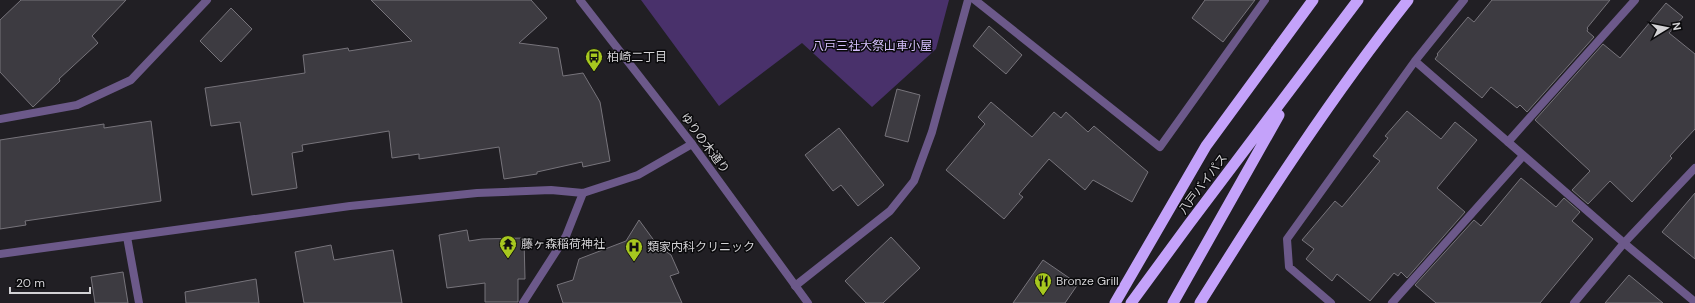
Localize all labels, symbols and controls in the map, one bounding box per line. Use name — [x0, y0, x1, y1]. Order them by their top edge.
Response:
north arrow — [1647, 8, 1687, 48]
text: N — [1669, 21, 1684, 31]
park label: 八戸三社大祭山車小屋 — [812, 38, 932, 54]
bus stop icon: 柏崎二丁目 — [584, 47, 604, 72]
place label: 柏崎二丁目 — [607, 49, 667, 65]
street label: ゆりの木通り — [677, 109, 733, 177]
street label: 八戸バイパス — [1175, 151, 1231, 217]
temple icon: 藤ヶ森稲荷神社 — [498, 234, 518, 259]
place label: 藤ヶ森稲荷神社 — [521, 236, 605, 252]
hospital icon: 類家内科クリニック — [624, 237, 644, 262]
place label: 類家内科クリニック — [647, 239, 755, 255]
scale bar — [10, 269, 90, 295]
restaurant icon: Bronze Grill — [1033, 271, 1053, 296]
place label: Bronze Grill — [1056, 273, 1119, 289]
text: 20 m — [16, 275, 45, 291]

